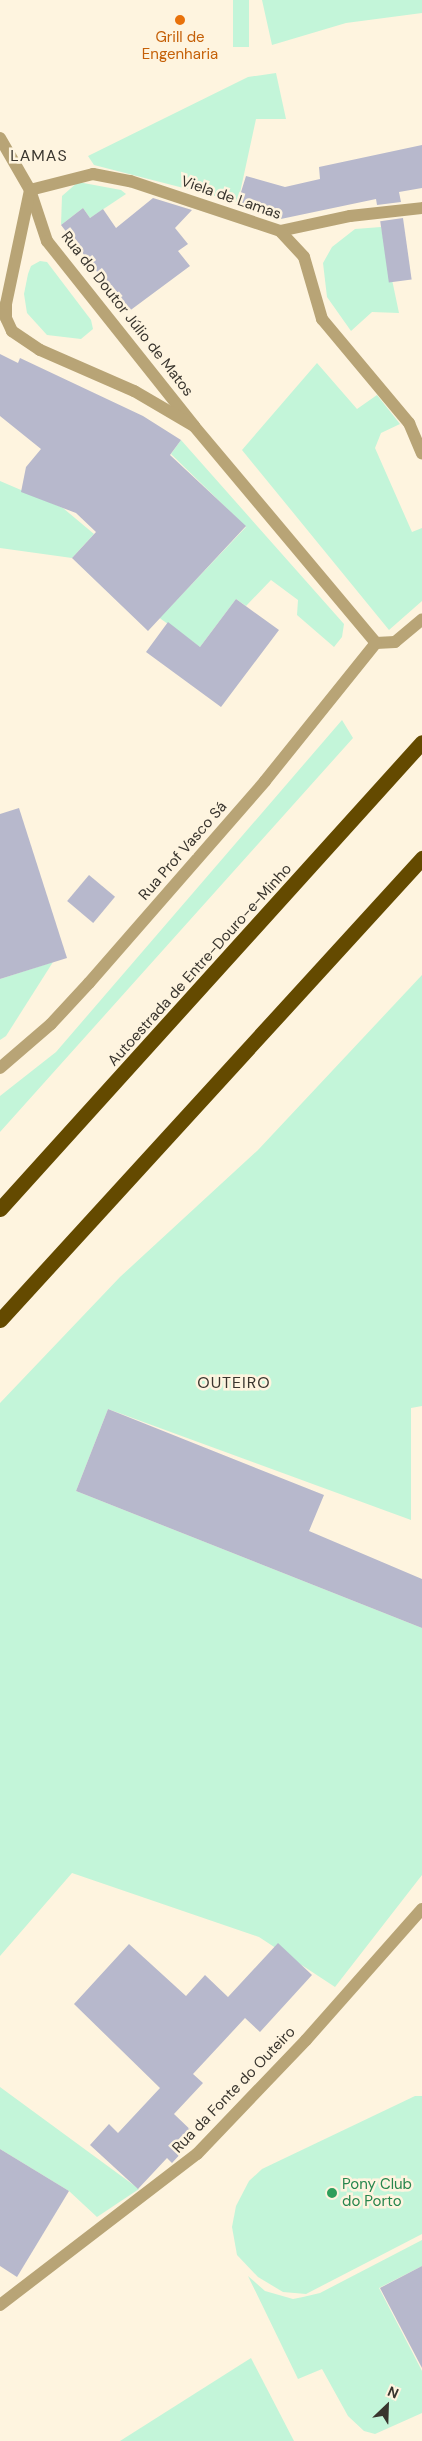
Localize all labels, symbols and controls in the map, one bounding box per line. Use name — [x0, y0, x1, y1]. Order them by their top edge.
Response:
marker: Grill de Engenharia — [174, 14, 186, 26]
place label: Grill de Engenharia — [142, 28, 218, 63]
district label: LAMAS — [10, 146, 68, 166]
street label: Viela de Lamas — [179, 172, 283, 224]
street label: Rua do Doutor Júlio de Matos — [57, 228, 197, 400]
street label: Rua Prof Vasco Sá — [135, 798, 231, 904]
street label: Autoestrada de Entre-Douro-e-Minho — [104, 860, 296, 1070]
district label: OUTEIRO — [196, 1373, 272, 1393]
street label: Rua da Fonte do Outeiro — [169, 2023, 299, 2157]
place label: Pony Club do Porto — [342, 2175, 412, 2210]
marker: Pony Club do Porto — [326, 2187, 338, 2199]
north arrow — [362, 2381, 412, 2431]
text: N — [385, 2382, 401, 2403]

